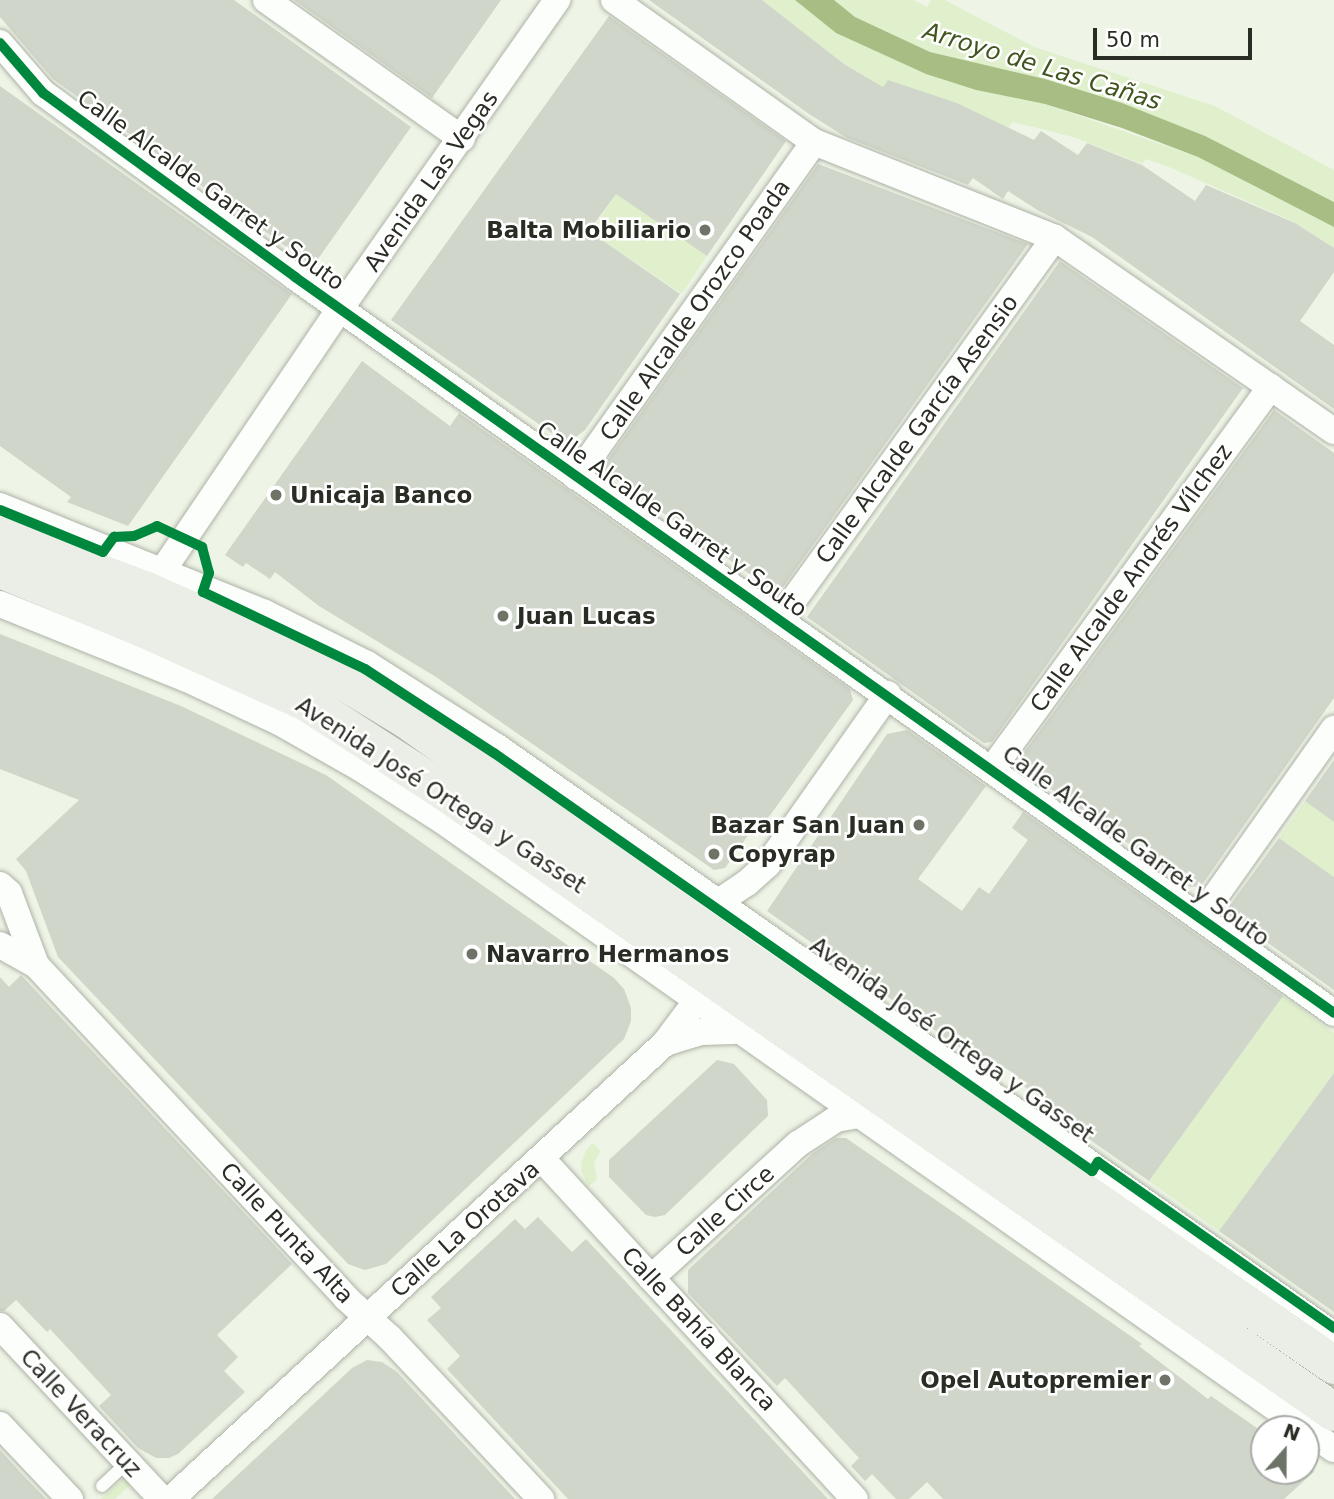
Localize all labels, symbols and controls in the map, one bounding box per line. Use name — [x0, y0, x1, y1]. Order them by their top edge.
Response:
scale bar — [1096, 14, 1255, 58]
water label: Arroyo de Las Cañas — [920, 17, 1164, 117]
text: 50 m — [1106, 28, 1160, 52]
street label: Calle Alcalde Garret y Souto — [72, 84, 350, 296]
street label: Avenida Las Vegas — [358, 85, 504, 277]
street label: Calle Alcalde Orozco Poada — [594, 174, 796, 446]
place label: Balta Mobiliario — [486, 216, 691, 244]
marker: Balta Mobiliario — [697, 222, 713, 238]
street label: Calle Alcalde García Asensio — [810, 289, 1024, 569]
street label: Calle Alcalde Garret y Souto — [532, 415, 812, 623]
street label: Calle Alcalde Andrés Vílchez — [1024, 438, 1238, 718]
place label: Unicaja Banco — [290, 481, 472, 509]
marker: Unicaja Banco — [268, 487, 284, 503]
place label: Juan Lucas — [517, 602, 656, 630]
marker: Juan Lucas — [495, 608, 511, 624]
street label: Avenida José Ortega y Gasset — [291, 691, 591, 899]
street label: Calle Alcalde Garret y Souto — [997, 740, 1275, 952]
place label: Bazar San Juan — [710, 811, 905, 839]
marker: Bazar San Juan — [911, 817, 927, 833]
place label: Copyrap — [728, 840, 835, 868]
marker: Copyrap — [706, 846, 722, 862]
street label: Avenida José Ortega y Gasset — [805, 931, 1099, 1149]
place label: Navarro Hermanos — [486, 940, 729, 968]
marker: Navarro Hermanos — [464, 946, 480, 962]
street label: Calle La Orotava — [385, 1155, 545, 1303]
street label: Calle Punta Alta — [215, 1157, 359, 1309]
street label: Calle Circe — [670, 1160, 780, 1262]
street label: Calle Bahía Blanca — [616, 1241, 782, 1417]
street label: Calle Veracruz — [15, 1343, 147, 1483]
place label: Opel Autopremier — [920, 1366, 1151, 1394]
marker: Opel Autopremier — [1157, 1372, 1173, 1388]
north arrow — [1250, 1415, 1320, 1485]
text: N — [1280, 1419, 1303, 1445]

